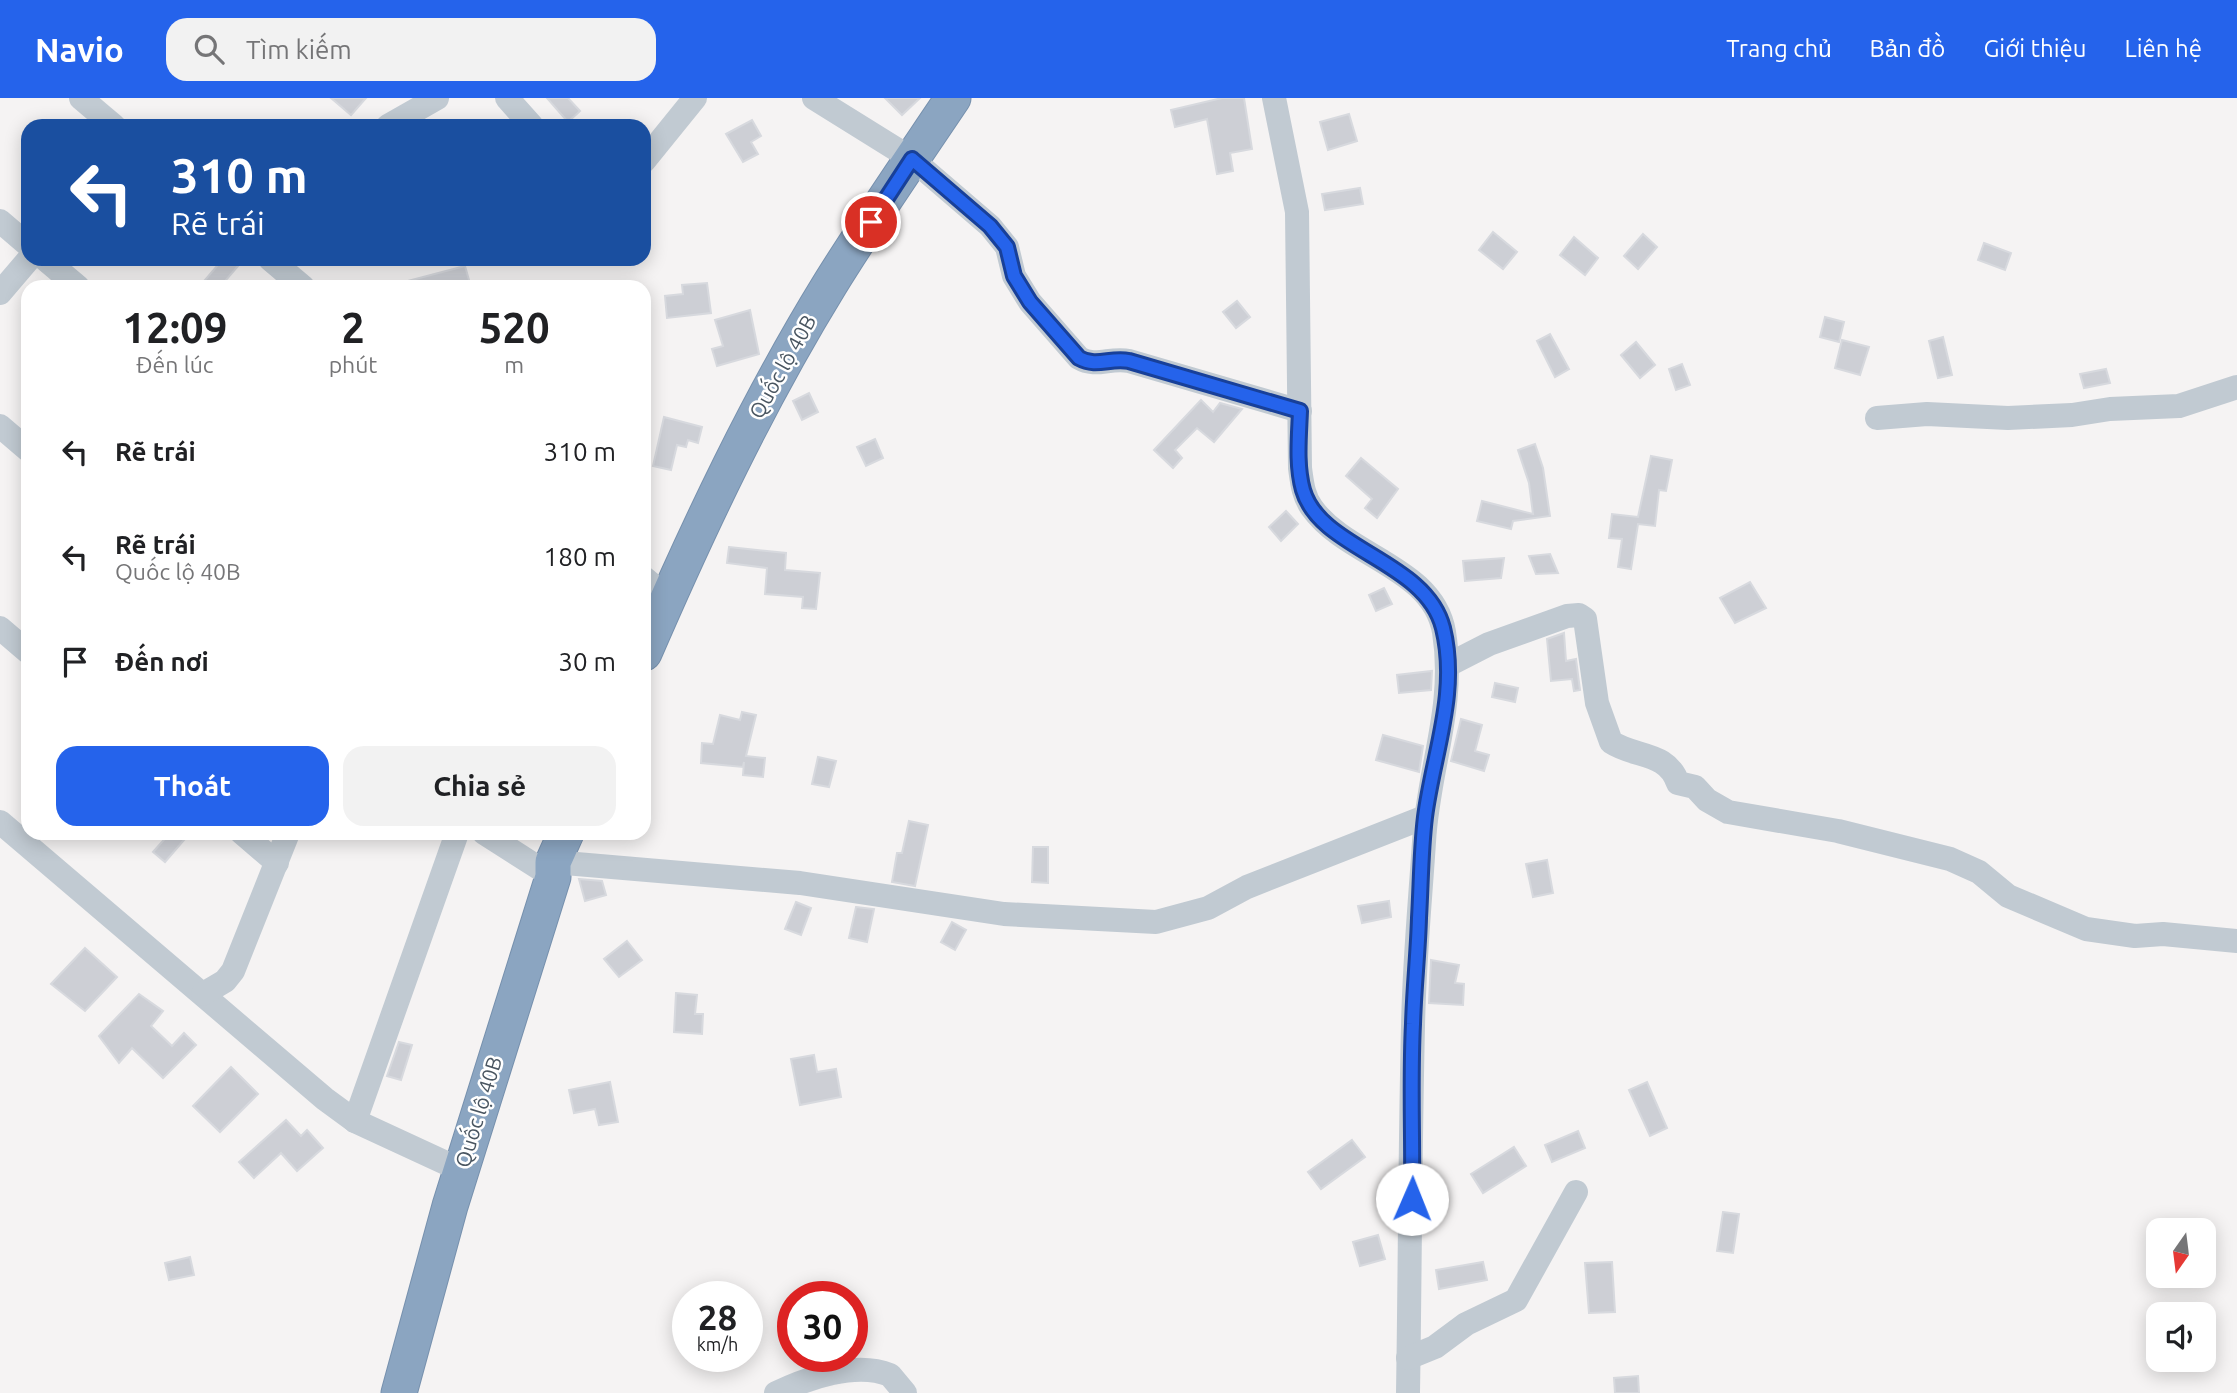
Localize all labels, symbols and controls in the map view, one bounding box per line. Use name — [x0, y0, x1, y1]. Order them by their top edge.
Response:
search box — [166, 18, 656, 81]
icon: search — [190, 30, 228, 68]
text: Navio — [35, 31, 124, 68]
text: Tìm kiếm — [246, 35, 352, 64]
text: Trang chủ — [1726, 35, 1832, 62]
text: Bản đồ — [1870, 35, 1945, 62]
text: Giới thiệu — [1983, 35, 2087, 62]
text: Liên hệ — [2125, 35, 2202, 62]
icon: left — [56, 147, 147, 238]
text: 310 m — [171, 147, 308, 202]
pin — [841, 192, 901, 252]
icon: arrive — [852, 203, 890, 241]
text: Rẽ trái — [171, 205, 265, 241]
text: 12:09 — [122, 304, 227, 351]
text: 2 — [341, 304, 365, 351]
text: 520 — [479, 304, 550, 351]
street label: Quốc lộ 40B — [742, 309, 820, 423]
text: Đến lúc — [136, 352, 214, 377]
text: phút — [329, 352, 377, 377]
text: m — [504, 352, 524, 377]
icon: left — [56, 433, 94, 471]
text: Rẽ trái — [115, 437, 196, 466]
text: 310 m — [544, 437, 616, 466]
text: Rẽ trái — [115, 530, 196, 559]
icon: left — [56, 538, 94, 576]
text: 180 m — [544, 542, 616, 571]
text: Quốc lộ 40B — [115, 559, 241, 584]
icon: arrive — [56, 643, 94, 681]
text: Đến nơi — [115, 647, 209, 676]
text: 30 m — [558, 647, 616, 676]
button: Thoát — [56, 746, 329, 826]
button: Chia sẻ — [343, 746, 616, 826]
street label: Quốc lộ 40B — [448, 1053, 506, 1170]
position arrow — [1375, 1162, 1449, 1236]
north arrow — [2146, 1218, 2216, 1288]
map controls — [2146, 1218, 2216, 1372]
speed limit sign: 30 — [777, 1281, 868, 1372]
text: 28 — [698, 1297, 737, 1337]
button: sound — [2146, 1302, 2216, 1372]
text: km/h — [697, 1334, 738, 1354]

